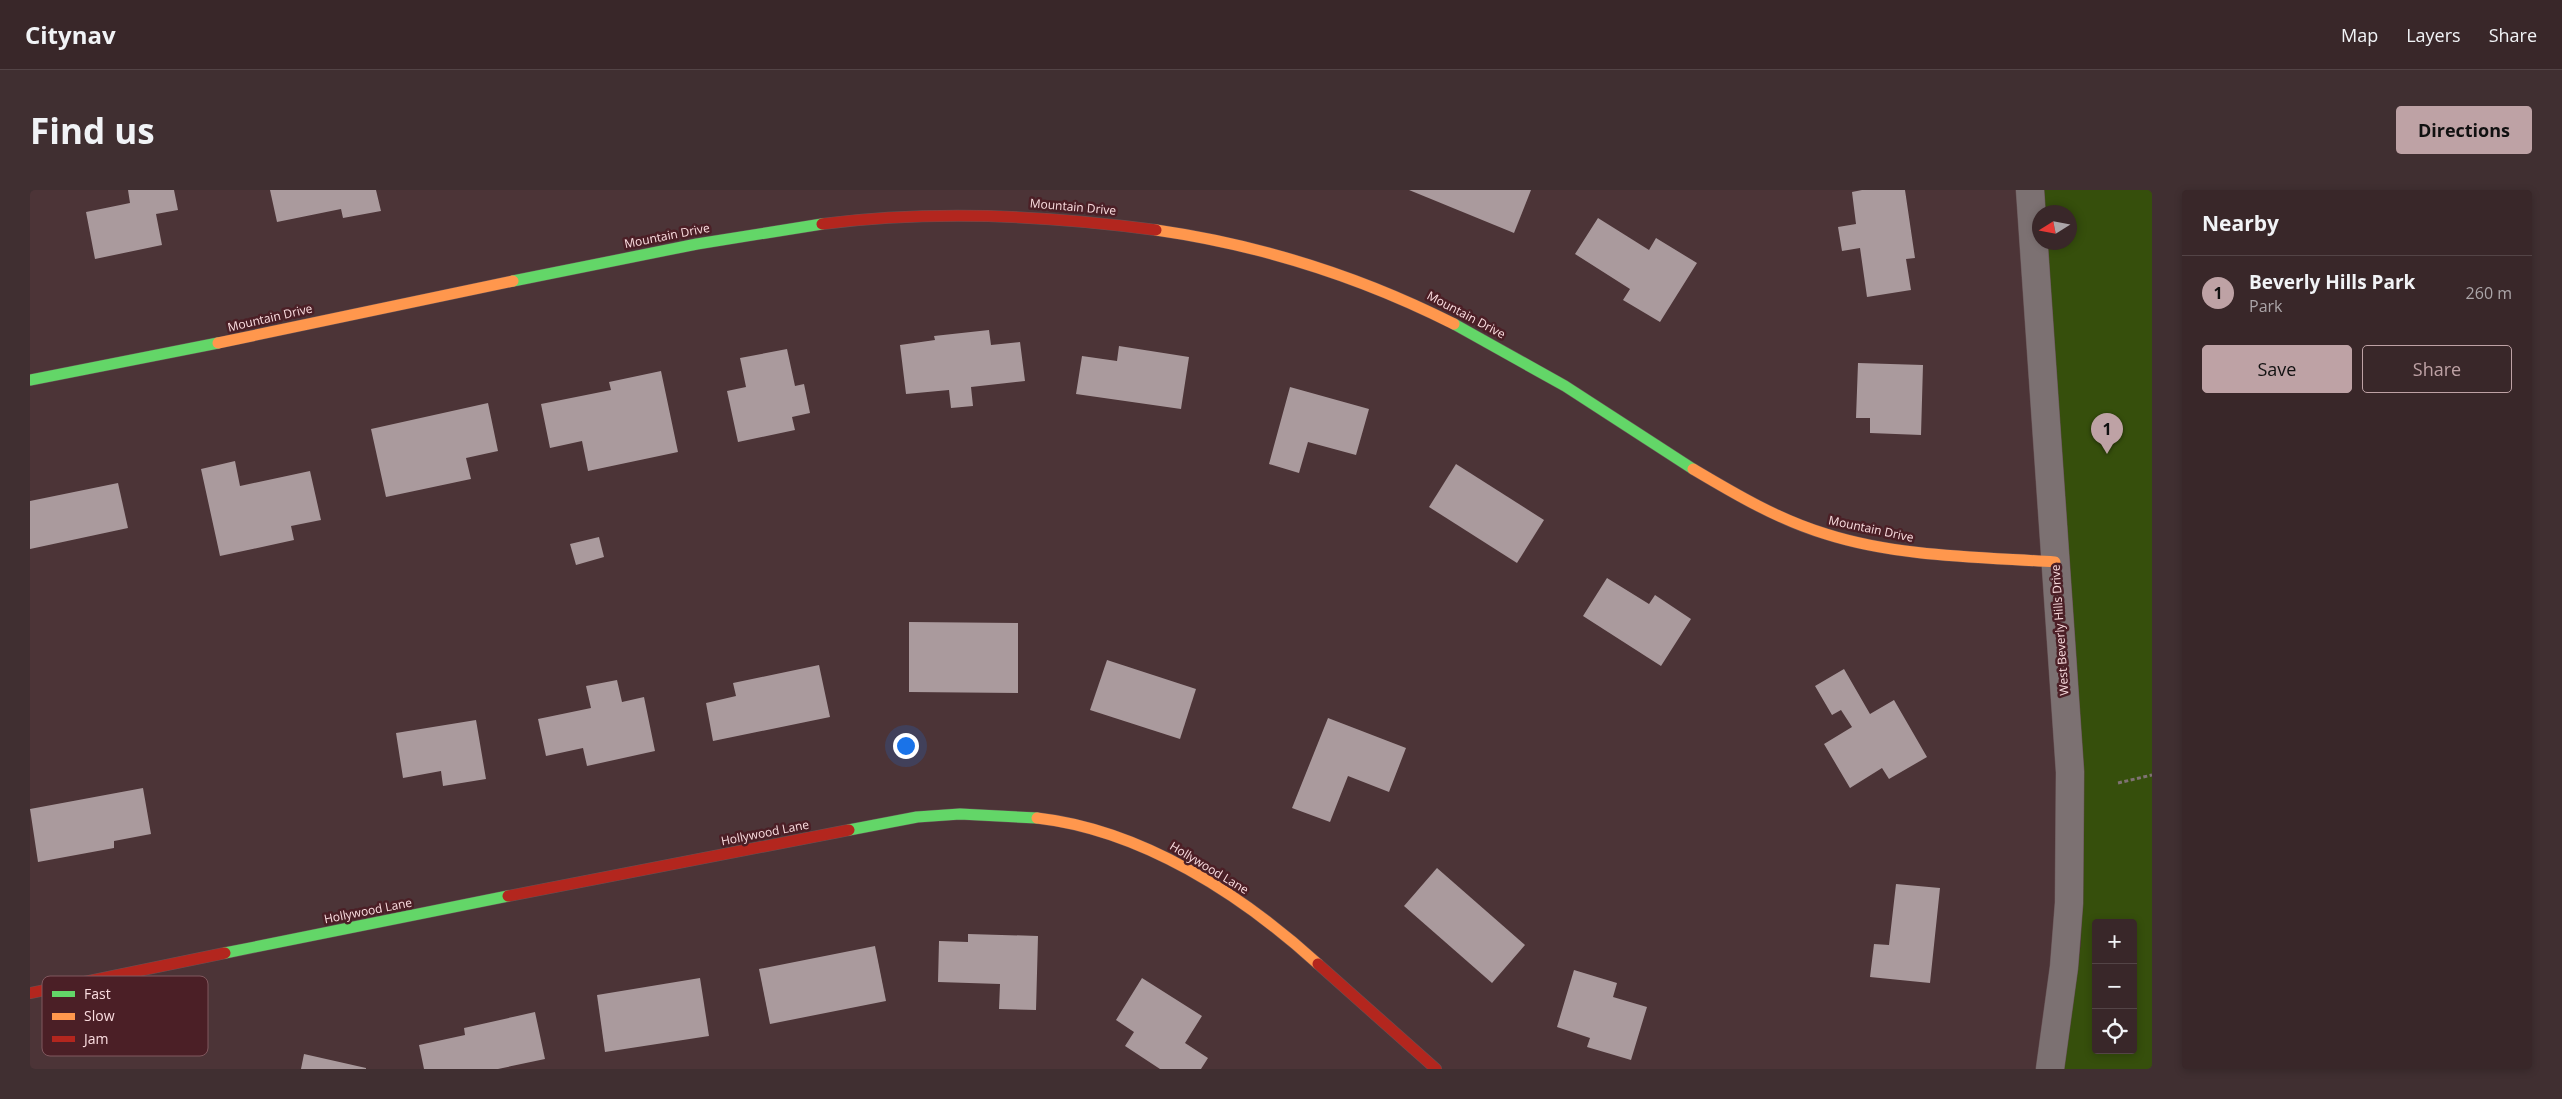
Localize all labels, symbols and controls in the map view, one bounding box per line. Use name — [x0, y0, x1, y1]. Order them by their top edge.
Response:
text: Citynav — [25, 18, 116, 51]
text: Map — [2341, 23, 2378, 47]
text: Layers — [2406, 23, 2461, 47]
text: Share — [2489, 23, 2537, 47]
button: Directions — [2396, 106, 2532, 154]
text: Find us — [30, 107, 155, 154]
street label: Mountain Drive — [1029, 194, 1117, 219]
north arrow — [2032, 205, 2077, 250]
text: Nearby — [2202, 209, 2279, 237]
street label: Mountain Drive — [623, 219, 711, 252]
text: Beverly Hills Park — [2249, 269, 2415, 295]
text: 1 — [2213, 282, 2223, 304]
text: 260 m — [2466, 282, 2512, 304]
street label: Mountain Drive — [1424, 287, 1509, 343]
text: Park — [2249, 295, 2282, 317]
street label: Mountain Drive — [226, 299, 314, 336]
button: Save — [2202, 345, 2352, 393]
button: Share — [2362, 345, 2512, 393]
pin: 1 — [2091, 413, 2123, 454]
street label: Mountain Drive — [1827, 511, 1915, 546]
street label: West Beverly Hills Drive — [2046, 564, 2073, 696]
your location — [893, 733, 919, 759]
street label: Hollywood Lane — [719, 816, 811, 849]
street label: Hollywood Lane — [1167, 837, 1252, 898]
street label: Hollywood Lane — [322, 894, 414, 927]
map controls — [2092, 919, 2137, 1054]
button: + — [2092, 919, 2137, 964]
button: − — [2092, 964, 2137, 1009]
legend — [42, 976, 208, 1056]
text: Fast — [84, 984, 111, 1003]
text: Slow — [84, 1006, 115, 1025]
button: locate — [2092, 1009, 2137, 1054]
text: Jam — [82, 1029, 109, 1048]

